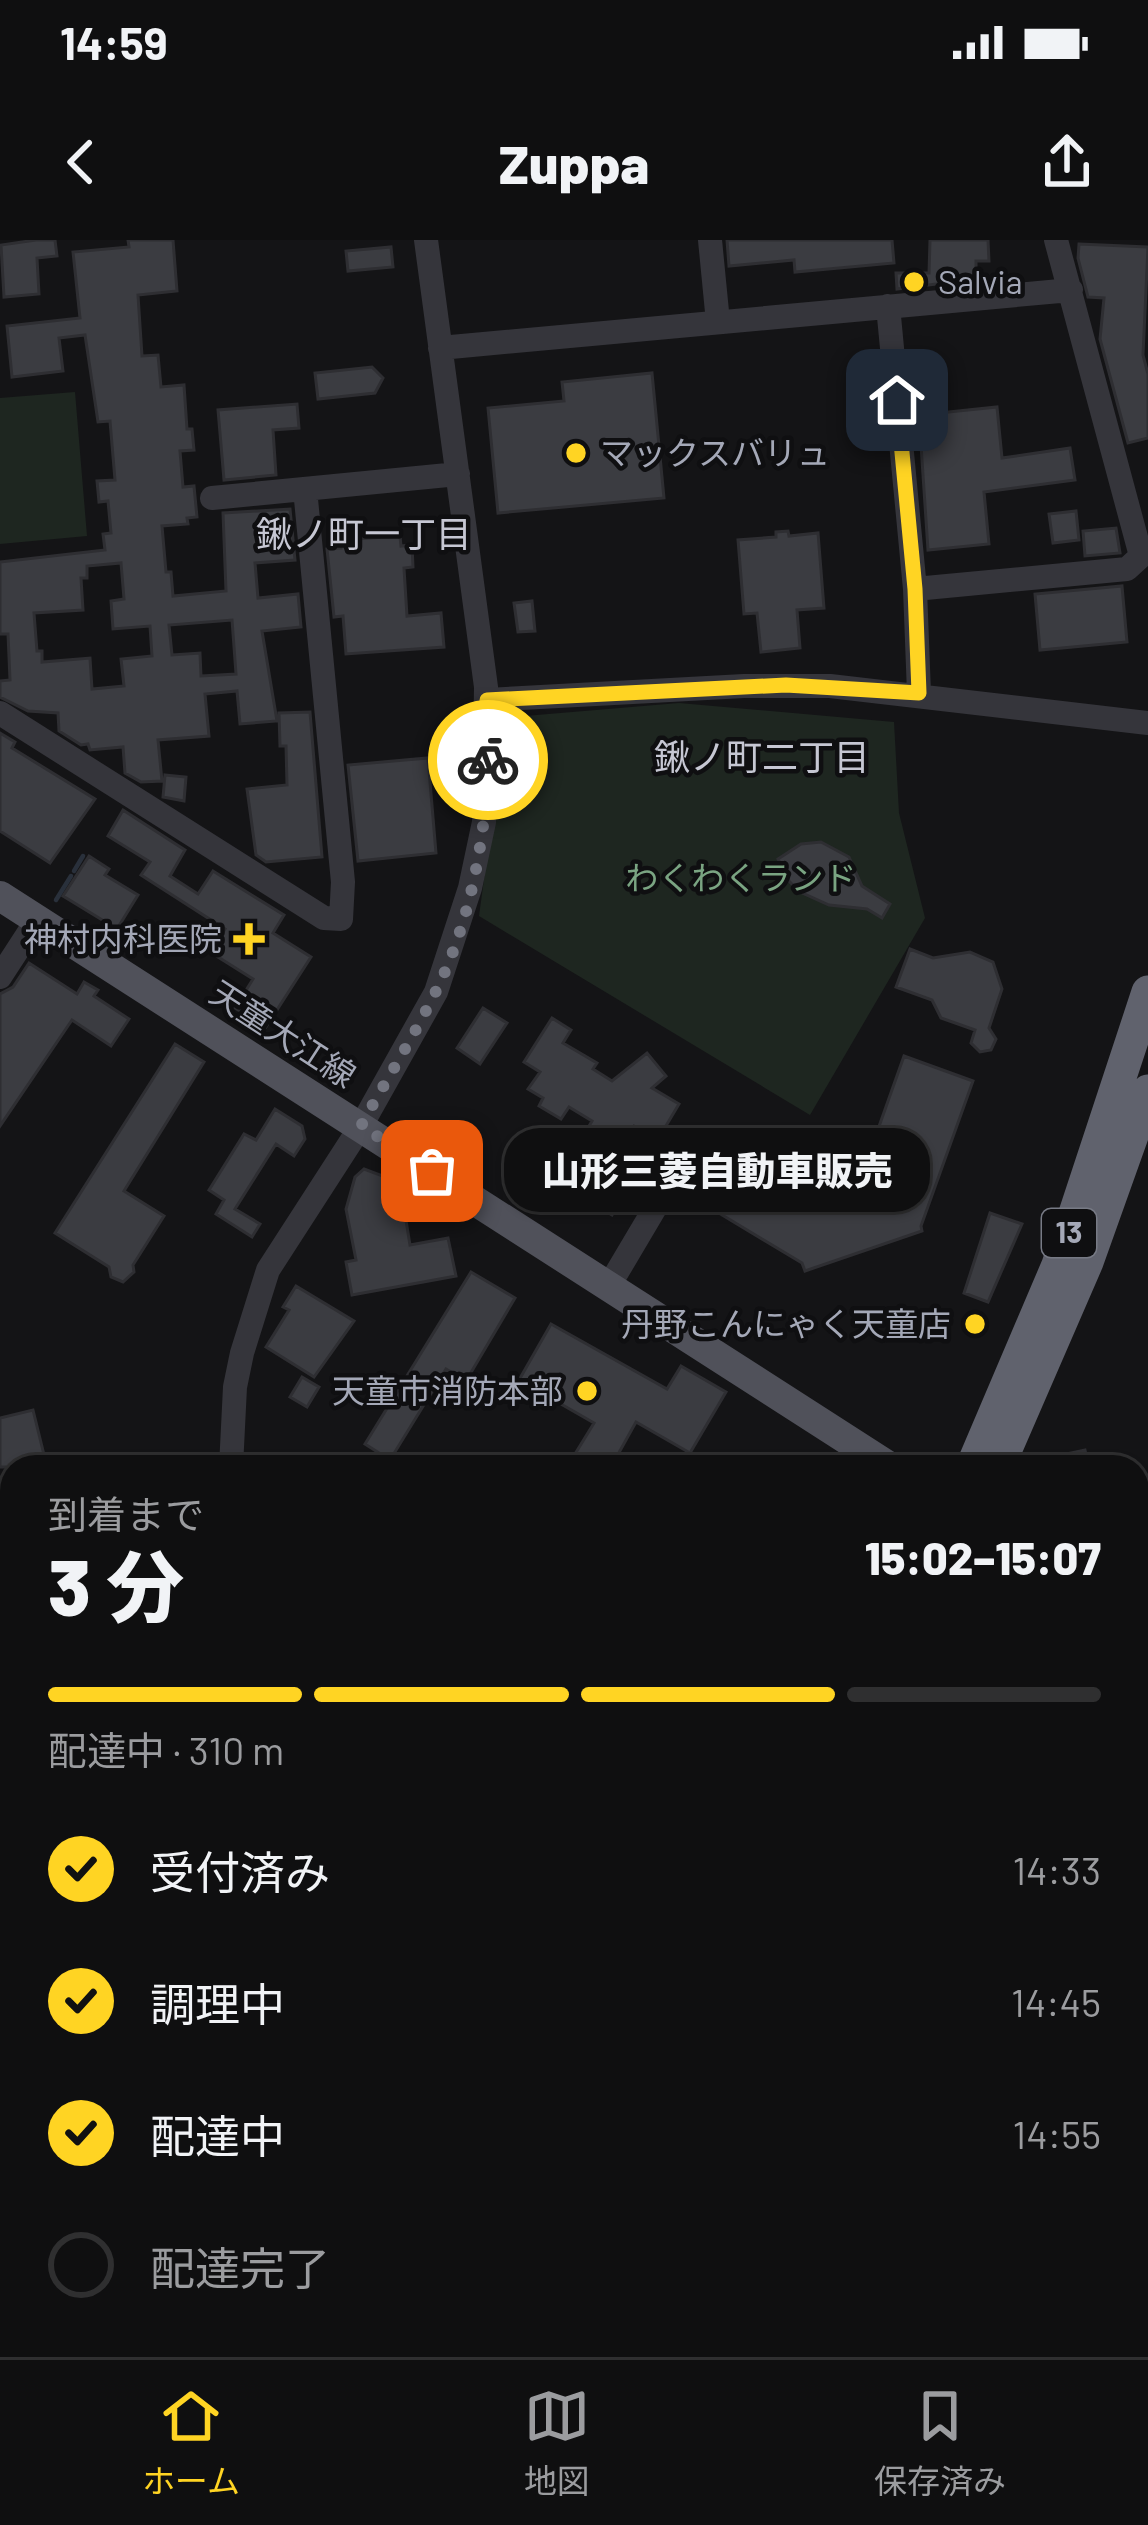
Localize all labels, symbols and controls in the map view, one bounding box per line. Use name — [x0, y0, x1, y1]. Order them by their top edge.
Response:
text: 14:59 — [60, 15, 168, 69]
icon: back — [48, 129, 114, 195]
icon: share — [1034, 129, 1100, 195]
text: Zuppa — [499, 130, 649, 195]
place label: Salvia — [938, 261, 1023, 301]
marker: Salvia — [901, 269, 927, 295]
pin — [846, 349, 948, 451]
icon: home — [864, 367, 930, 433]
place label: マックスバリュ — [600, 432, 830, 472]
marker: マックスバリュ — [563, 440, 589, 466]
district label: 鍬ノ町一丁目 — [256, 511, 472, 554]
courier — [428, 700, 548, 820]
icon: bike — [455, 727, 521, 793]
district label: 鍬ノ町二丁目 — [654, 734, 870, 777]
park label: わくわくランド — [626, 857, 857, 897]
place label: 神村内科医院 — [24, 918, 222, 958]
marker: 神村内科医院 — [233, 923, 265, 955]
street label: 天童大江線 — [203, 971, 364, 1095]
pin — [381, 1120, 483, 1222]
callout: 山形三菱自動車販売 — [504, 1129, 930, 1213]
icon: bag — [399, 1138, 465, 1204]
text: 山形三菱自動車販売 — [541, 1146, 893, 1193]
road number: 13 — [1042, 1209, 1096, 1257]
place label: 丹野こんにゃく天童店 — [621, 1303, 951, 1343]
marker: 丹野こんにゃく天童店 — [962, 1311, 988, 1337]
place label: 天童市消防本部 — [332, 1370, 563, 1410]
marker: 天童市消防本部 — [574, 1378, 600, 1404]
text: 到着まで — [48, 1490, 204, 1537]
text: 15:02–15:07 — [865, 1530, 1101, 1584]
text: 3 分 — [48, 1538, 184, 1632]
text: 配達中 · 310 m — [48, 1726, 284, 1773]
icon: check — [48, 1836, 114, 1902]
text: 受付済み — [150, 1844, 330, 1898]
text: 14:33 — [1012, 1846, 1101, 1893]
icon: check — [48, 1968, 114, 2034]
text: 調理中 — [150, 1976, 285, 2030]
text: 14:45 — [1011, 1978, 1101, 2025]
icon: check — [48, 2100, 114, 2166]
text: 配達中 — [150, 2108, 285, 2162]
text: 14:55 — [1013, 2110, 1101, 2157]
text: 配達完了 — [150, 2240, 330, 2294]
tab: ホーム — [142, 2383, 240, 2503]
tab: 地図 — [524, 2383, 590, 2503]
tab: 保存済み — [874, 2383, 1006, 2503]

